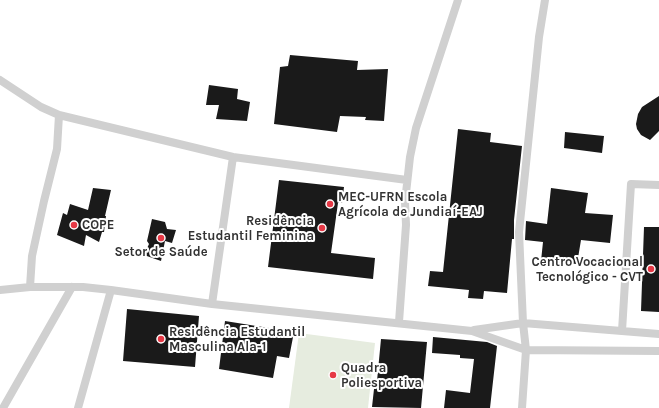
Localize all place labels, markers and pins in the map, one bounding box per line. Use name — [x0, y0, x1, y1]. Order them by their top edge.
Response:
place label: MEC-UFRN Escola Agrícola de Jundiaí-EAJ — [338, 189, 483, 220]
marker: MEC-UFRN Escola Agrícola de Jundiaí-EAJ — [325, 199, 335, 209]
place label: Residência Estudantil Feminina — [188, 213, 314, 244]
place label: COPE — [82, 217, 114, 233]
marker: COPE — [69, 220, 79, 230]
marker: Residência Estudantil Feminina — [317, 223, 327, 233]
marker: Setor de Saúde — [156, 233, 166, 243]
place label: Setor de Saúde — [114, 244, 208, 260]
place label: Centro Vocacional Tecnológico - CVT — [532, 254, 643, 285]
marker: Centro Vocacional Tecnológico - CVT — [646, 264, 656, 274]
place label: Residência Estudantil Masculina Ala-1 — [169, 324, 305, 355]
marker: Residência Estudantil Masculina Ala-1 — [156, 334, 166, 344]
place label: Quadra Poliesportiva — [341, 360, 422, 391]
marker: Quadra Poliesportiva — [328, 370, 338, 380]

